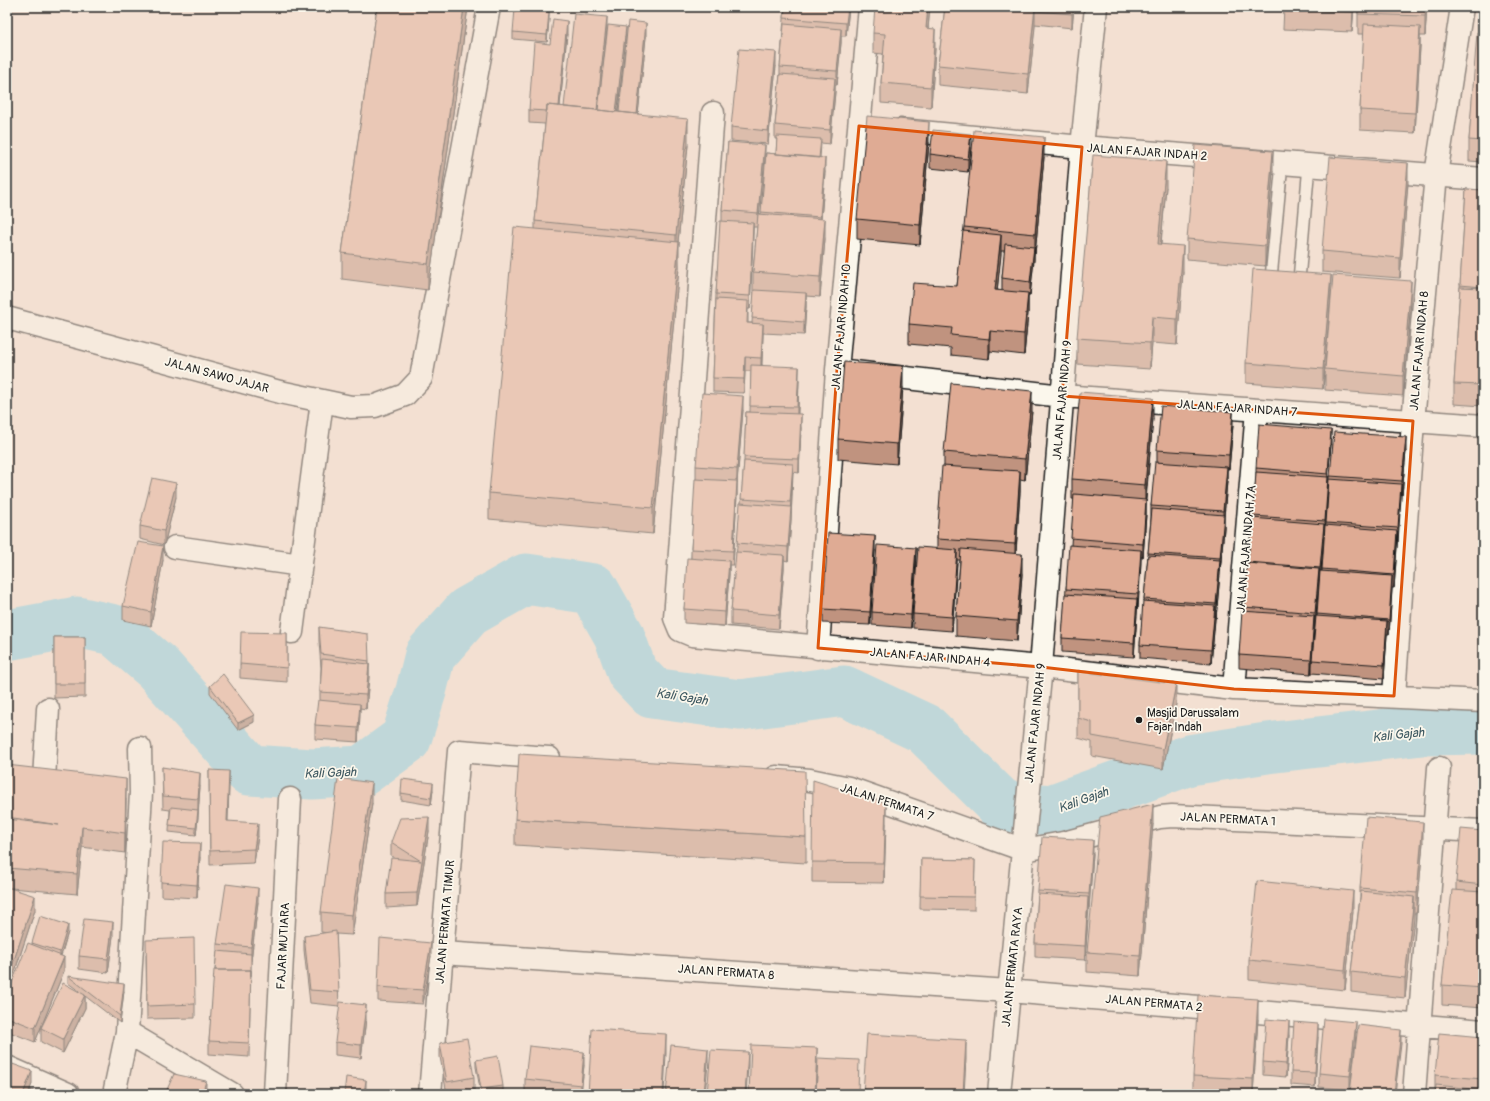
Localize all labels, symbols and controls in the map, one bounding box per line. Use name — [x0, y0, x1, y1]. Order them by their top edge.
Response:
street label: JALAN FAJAR INDAH 2 — [1086, 141, 1208, 164]
street label: JALAN FAJAR INDAH 10 — [829, 263, 854, 391]
street label: JALAN FAJAR INDAH 8 — [1407, 291, 1432, 411]
street label: JALAN FAJAR INDAH 9 — [1050, 340, 1075, 461]
street label: JALAN SAWO JAJAR — [163, 354, 271, 397]
street label: JALAN FAJAR INDAH 7 — [1176, 397, 1298, 420]
street label: JALAN FAJAR INDAH 7A — [1233, 484, 1260, 613]
street label: JALAN FAJAR INDAH 4 — [869, 645, 991, 670]
street label: JALAN FAJAR INDAH 9 — [1022, 663, 1049, 784]
water label: Kali Gajah — [655, 685, 710, 709]
place label: Masjid Darussalam Fajar Indah — [1147, 706, 1239, 735]
marker: Masjid Darussalam Fajar Indah — [1134, 715, 1144, 725]
water label: Kali Gajah — [1371, 724, 1426, 746]
water label: Kali Gajah — [304, 764, 357, 782]
street label: JALAN PERMATA 7 — [838, 780, 936, 825]
water label: Kali Gajah — [1056, 783, 1111, 816]
street label: JALAN PERMATA 1 — [1180, 810, 1276, 829]
street label: JALAN PERMATA TIMUR — [433, 859, 458, 985]
street label: FAJAR MUTIARA — [274, 902, 293, 990]
street label: JALAN PERMATA RAYA — [999, 906, 1026, 1028]
street label: JALAN PERMATA 8 — [677, 962, 775, 983]
street label: JALAN PERMATA 2 — [1105, 992, 1203, 1015]

